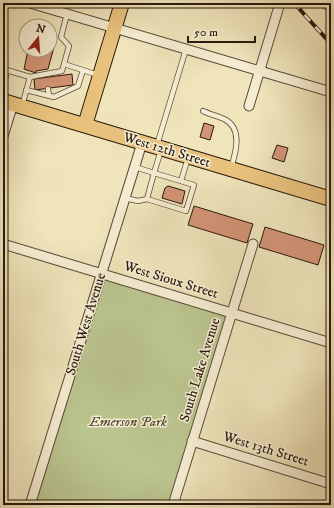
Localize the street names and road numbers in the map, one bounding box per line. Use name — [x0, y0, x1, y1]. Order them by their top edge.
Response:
street label: West 12th Street — [120, 128, 213, 172]
street label: West Sioux Street — [121, 257, 221, 303]
street label: South West Avenue — [62, 270, 110, 377]
street label: South Lake Avenue — [176, 316, 224, 424]
street label: West 13th Street — [220, 427, 311, 471]

